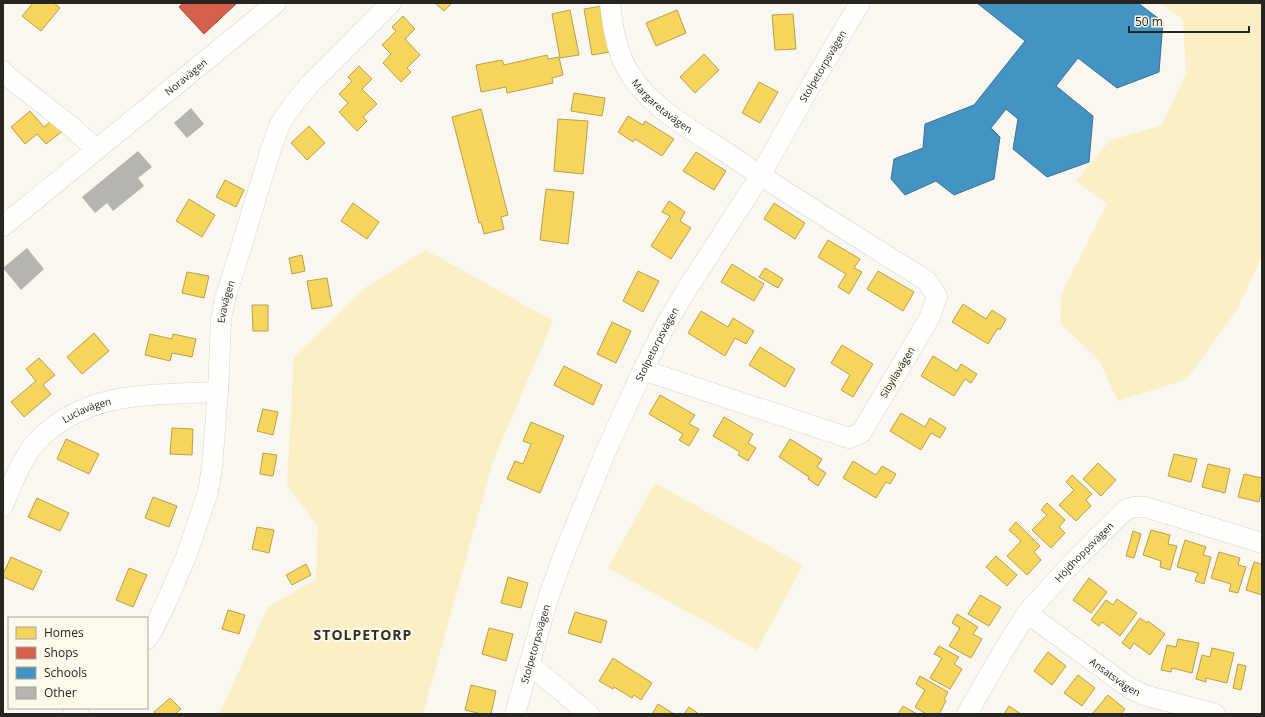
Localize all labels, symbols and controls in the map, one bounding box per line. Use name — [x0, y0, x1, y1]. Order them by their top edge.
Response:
scale bar — [1129, 8, 1249, 34]
text: 50 m — [1135, 13, 1163, 30]
street label: Stolpetorpsvägen — [796, 27, 849, 105]
street label: Noravägen — [162, 55, 210, 98]
street label: Margaretavägen — [629, 76, 695, 136]
street label: Evavägen — [214, 278, 238, 323]
street label: Stolpetorpsvägen — [632, 304, 682, 383]
street label: Sibyllavägen — [876, 344, 918, 400]
street label: Luciavägen — [59, 394, 113, 426]
street label: Höjdhoppsvägen — [1051, 519, 1116, 585]
street label: Stolpetorpsvägen — [517, 603, 553, 685]
legend — [8, 617, 148, 709]
text: Homes — [44, 624, 84, 641]
district label: STOLPETORP — [314, 625, 412, 644]
text: Shops — [44, 644, 79, 661]
street label: Ansatsvägen — [1087, 654, 1143, 699]
text: Schools — [44, 664, 87, 681]
text: Other — [44, 684, 77, 701]

